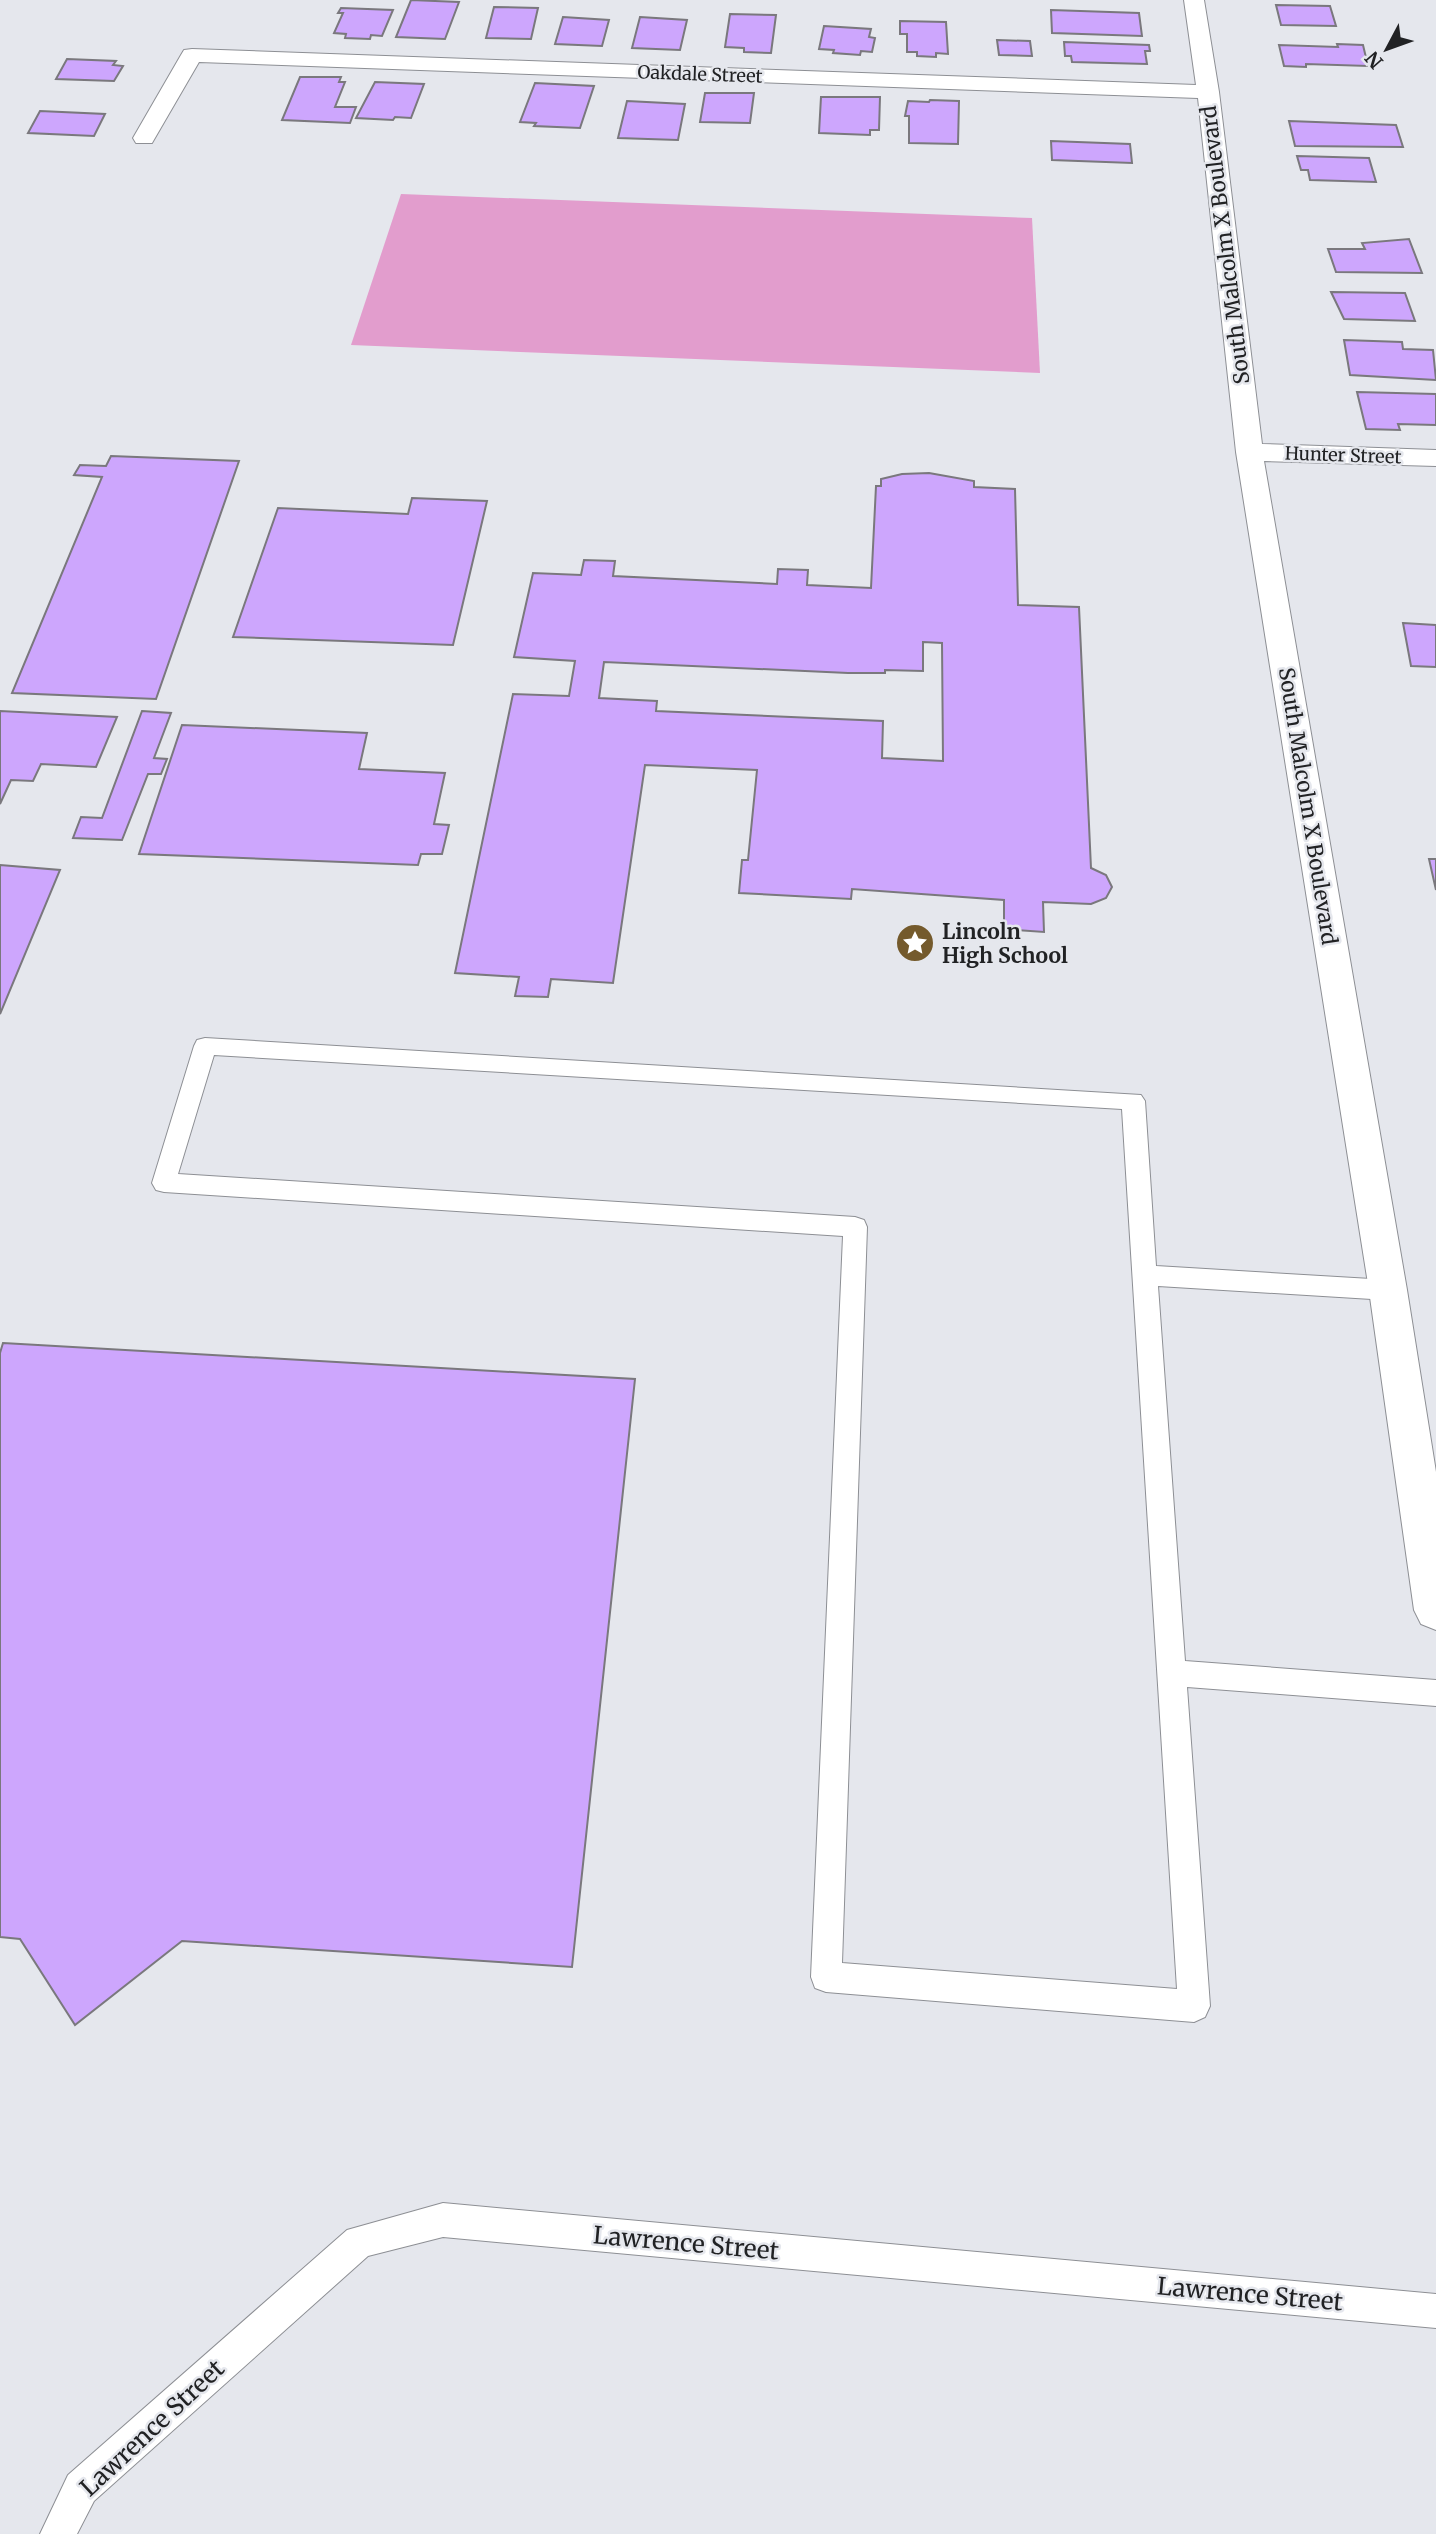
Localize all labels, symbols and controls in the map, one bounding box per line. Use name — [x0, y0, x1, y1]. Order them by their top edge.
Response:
north arrow — [1352, 14, 1422, 84]
text: N — [1360, 47, 1388, 74]
street label: Oakdale Street — [637, 60, 763, 88]
street label: South Malcolm X Boulevard — [1194, 104, 1255, 386]
street label: Hunter Street — [1284, 441, 1402, 469]
street label: South Malcolm X Boulevard — [1273, 665, 1343, 947]
place label: Lincoln High School — [942, 918, 1068, 969]
place icon: Lincoln High School — [894, 922, 936, 964]
street label: Lawrence Street — [592, 2219, 781, 2267]
street label: Lawrence Street — [1156, 2270, 1345, 2318]
street label: Lawrence Street — [73, 2353, 231, 2503]

